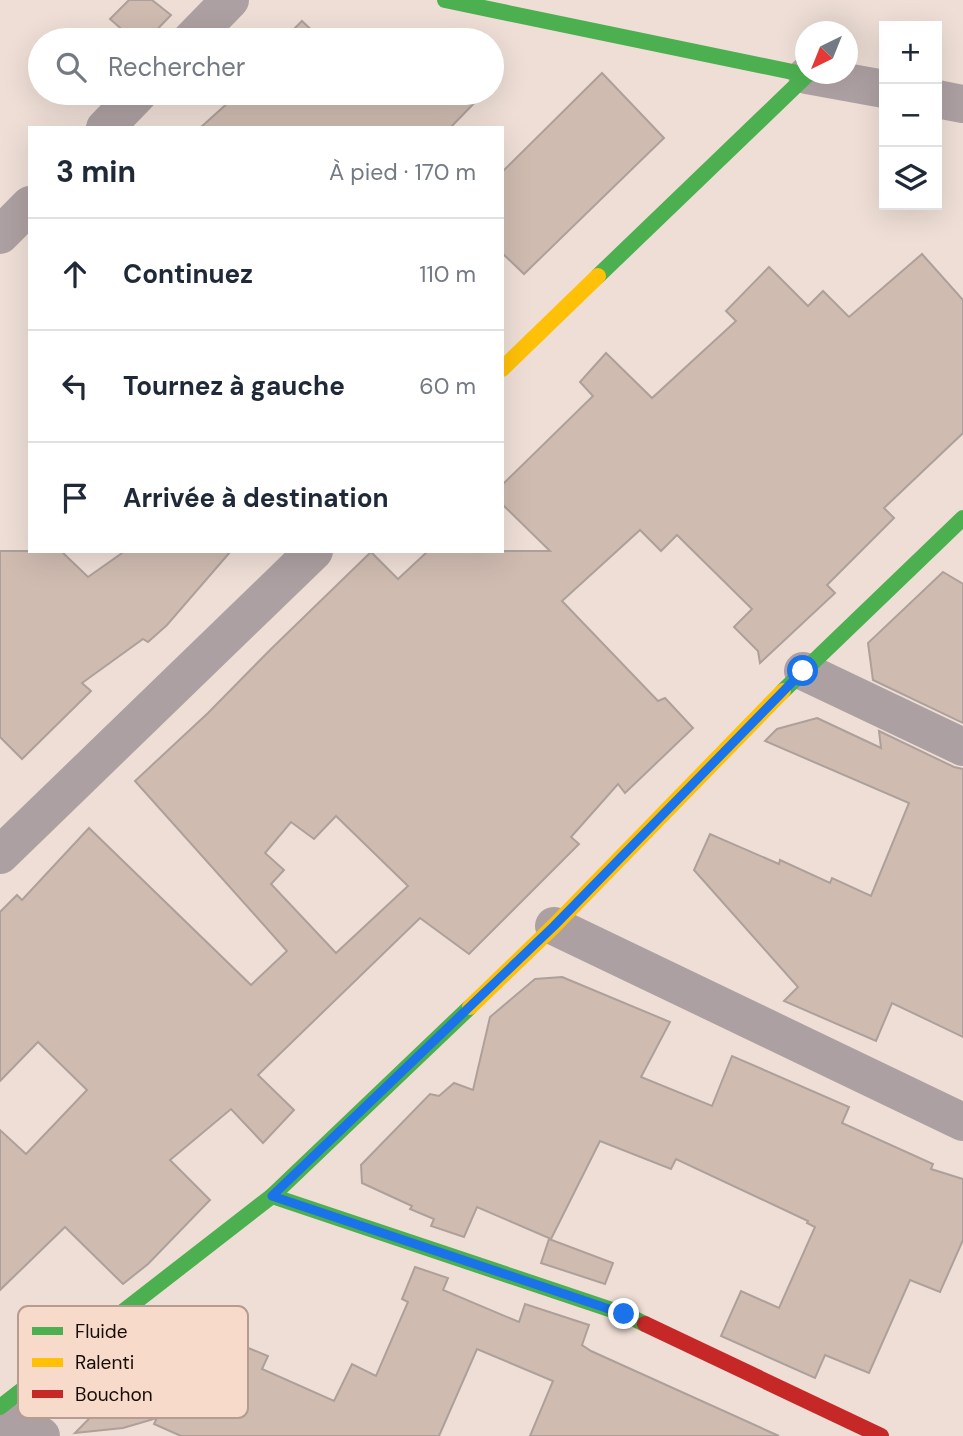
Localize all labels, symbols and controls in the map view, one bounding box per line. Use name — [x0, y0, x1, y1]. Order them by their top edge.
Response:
north arrow — [795, 21, 858, 84]
map controls — [879, 21, 942, 210]
button: + — [879, 21, 942, 84]
search box — [28, 28, 504, 105]
icon: search — [52, 48, 90, 86]
text: Rechercher — [108, 50, 245, 84]
button: − — [879, 84, 942, 147]
button: layers — [879, 147, 942, 210]
text: 3 min — [56, 152, 136, 191]
text: À pied · 170 m — [329, 157, 476, 187]
icon: ahead — [56, 255, 94, 293]
text: Continuez — [123, 257, 253, 291]
text: 110 m — [419, 259, 476, 289]
icon: left — [56, 367, 94, 405]
text: Tournez à gauche — [123, 369, 345, 403]
text: 60 m — [419, 371, 476, 401]
icon: arrive — [56, 479, 94, 517]
text: Arrivée à destination — [123, 481, 389, 515]
route start — [787, 655, 818, 686]
route end — [608, 1298, 639, 1329]
legend — [18, 1306, 248, 1418]
text: Fluide — [75, 1319, 128, 1344]
text: Ralenti — [75, 1350, 134, 1375]
text: Bouchon — [75, 1382, 153, 1407]

